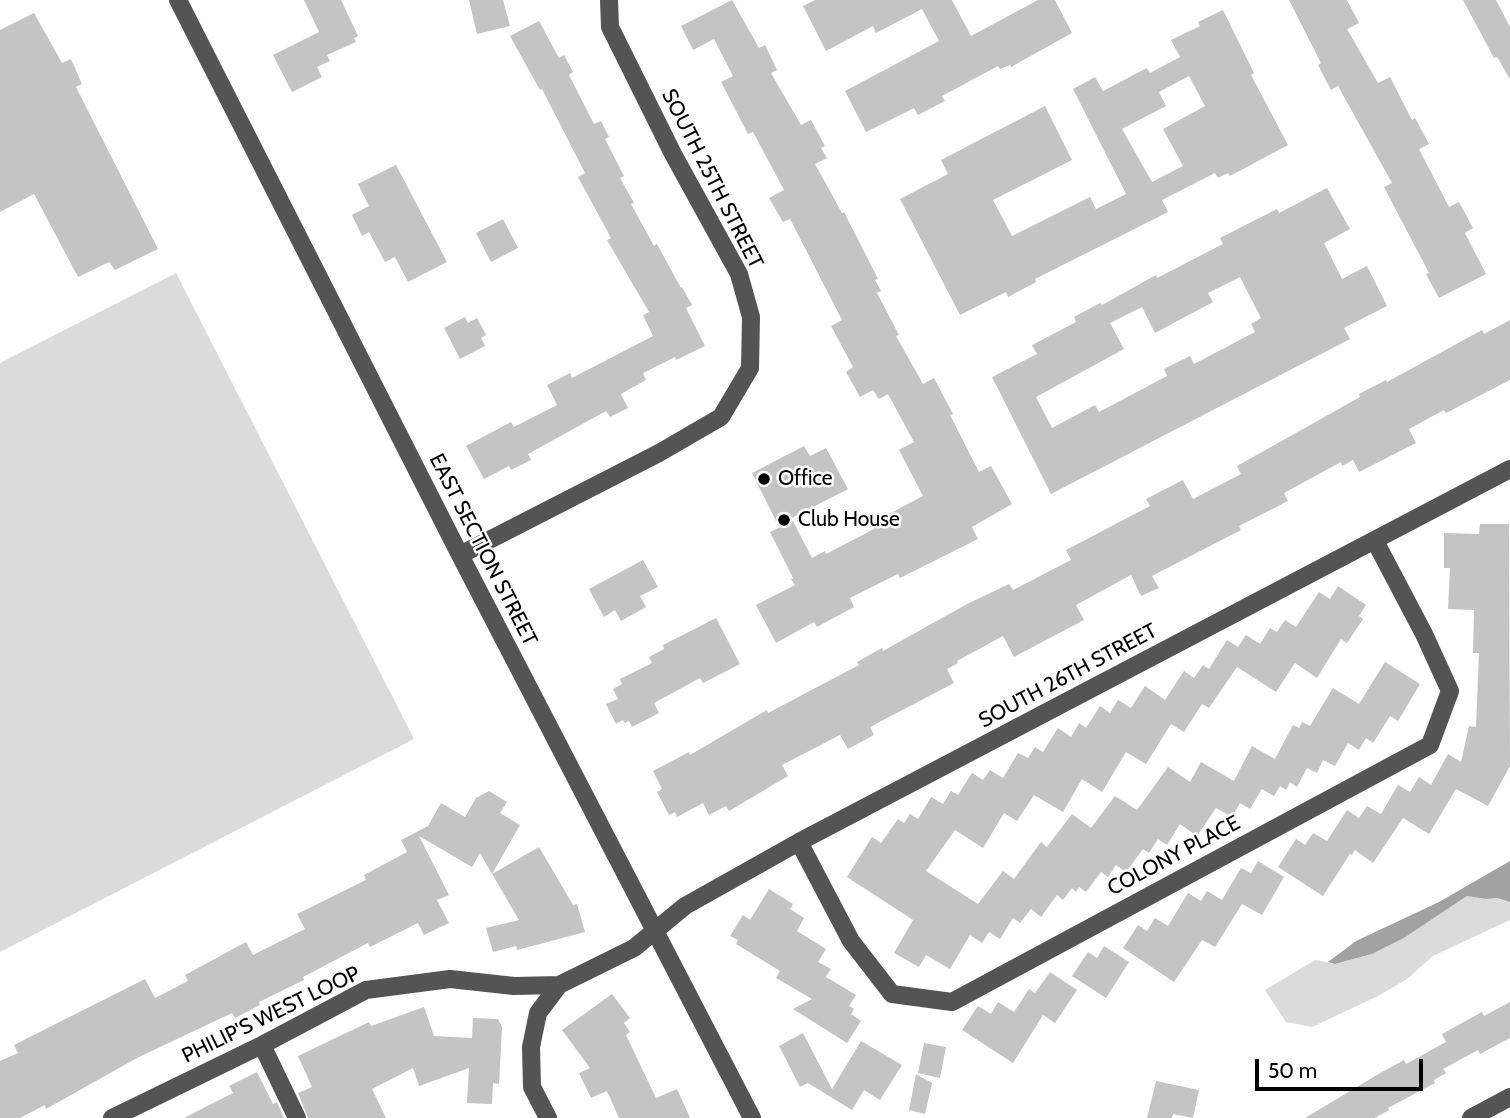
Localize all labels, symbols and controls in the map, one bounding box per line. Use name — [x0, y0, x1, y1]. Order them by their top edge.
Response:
street label: SOUTH 25TH STREET — [656, 85, 768, 273]
street label: EAST SECTION STREET — [424, 450, 542, 650]
place label: Office — [778, 466, 833, 492]
marker: Office — [756, 471, 772, 487]
place label: Club House — [798, 507, 900, 533]
marker: Club House — [776, 512, 792, 528]
street label: SOUTH 26TH STREET — [975, 618, 1161, 734]
street label: COLONY PLACE — [1104, 811, 1244, 901]
street label: PHILIP'S WEST LOOP — [178, 961, 364, 1069]
scale bar — [1258, 1044, 1426, 1088]
text: 50 m — [1268, 1058, 1317, 1083]

